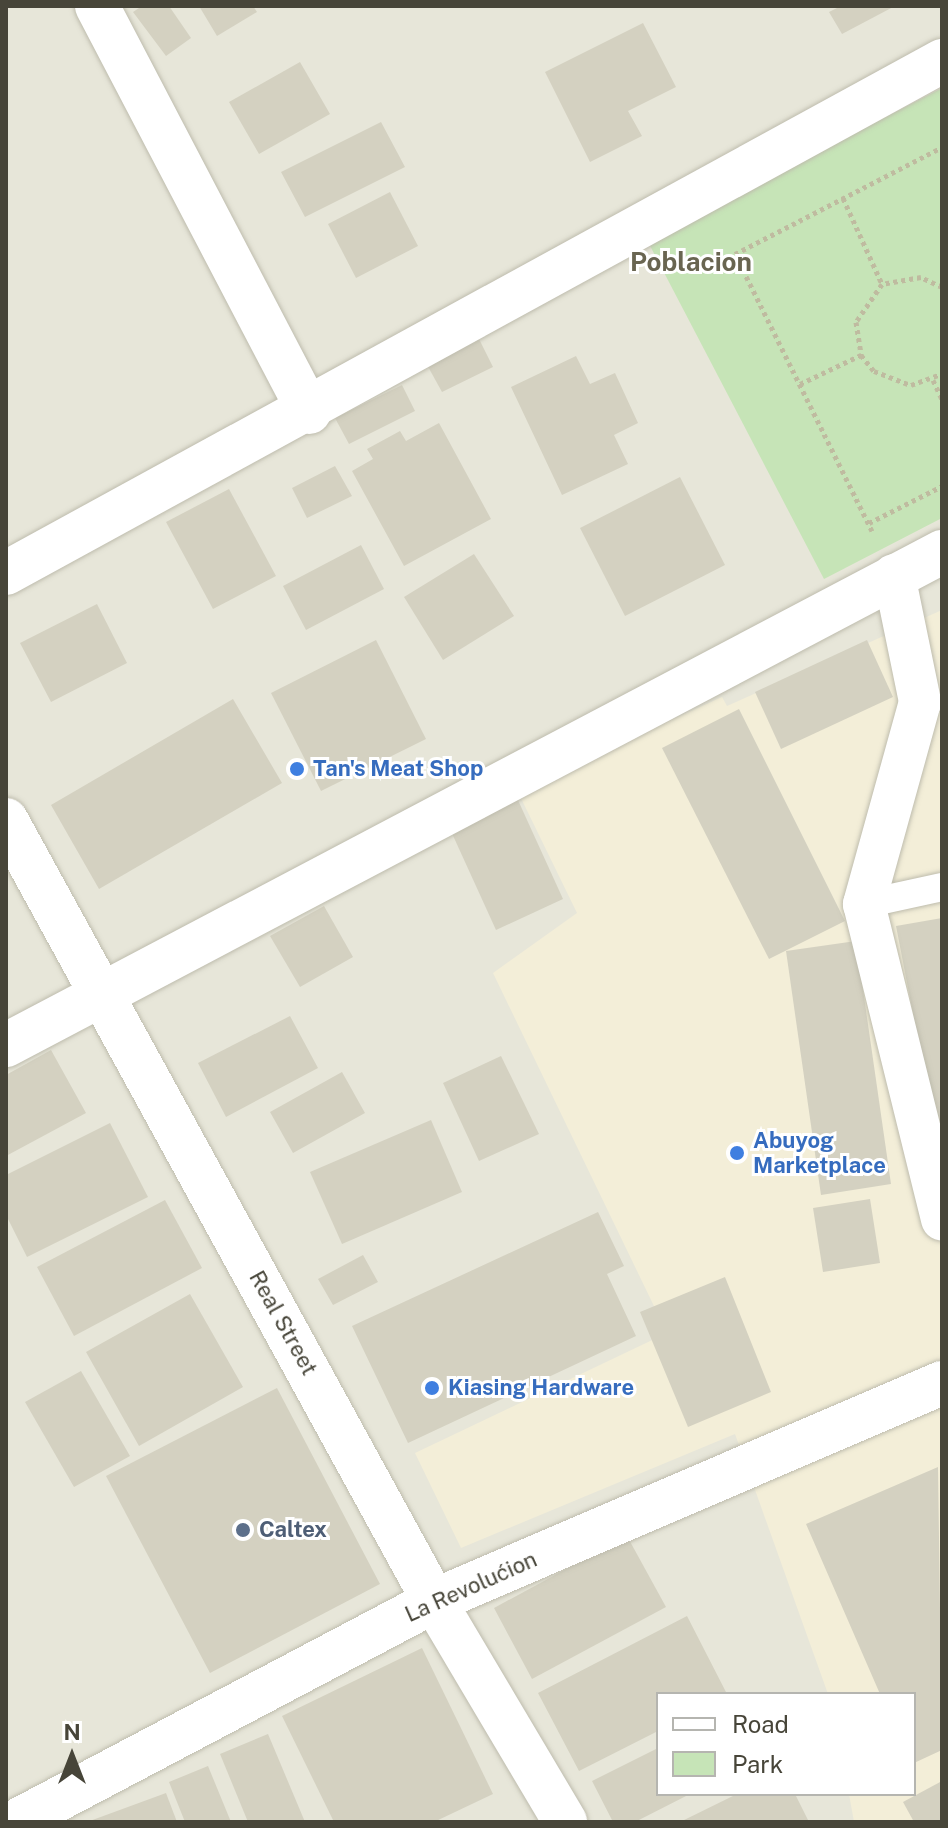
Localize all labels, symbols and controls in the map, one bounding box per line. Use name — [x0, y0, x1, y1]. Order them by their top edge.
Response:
district label: Poblacion — [630, 246, 752, 278]
place label: Tan's Meat Shop — [313, 756, 483, 782]
marker: Tan's Meat Shop — [288, 760, 306, 778]
place label: Abuyog Marketplace — [753, 1127, 886, 1178]
marker: Abuyog Marketplace — [728, 1144, 746, 1162]
street label: Real Street — [244, 1266, 322, 1380]
place label: Kiasing Hardware — [448, 1375, 634, 1401]
marker: Kiasing Hardware — [423, 1379, 441, 1397]
place label: Caltex — [259, 1517, 327, 1543]
marker: Caltex — [234, 1521, 252, 1539]
street label: La Revolućion — [401, 1546, 541, 1628]
legend — [656, 1692, 916, 1796]
text: Road — [732, 1710, 789, 1738]
north arrow — [32, 1716, 112, 1796]
text: N — [63, 1719, 81, 1745]
text: Park — [732, 1750, 783, 1778]

